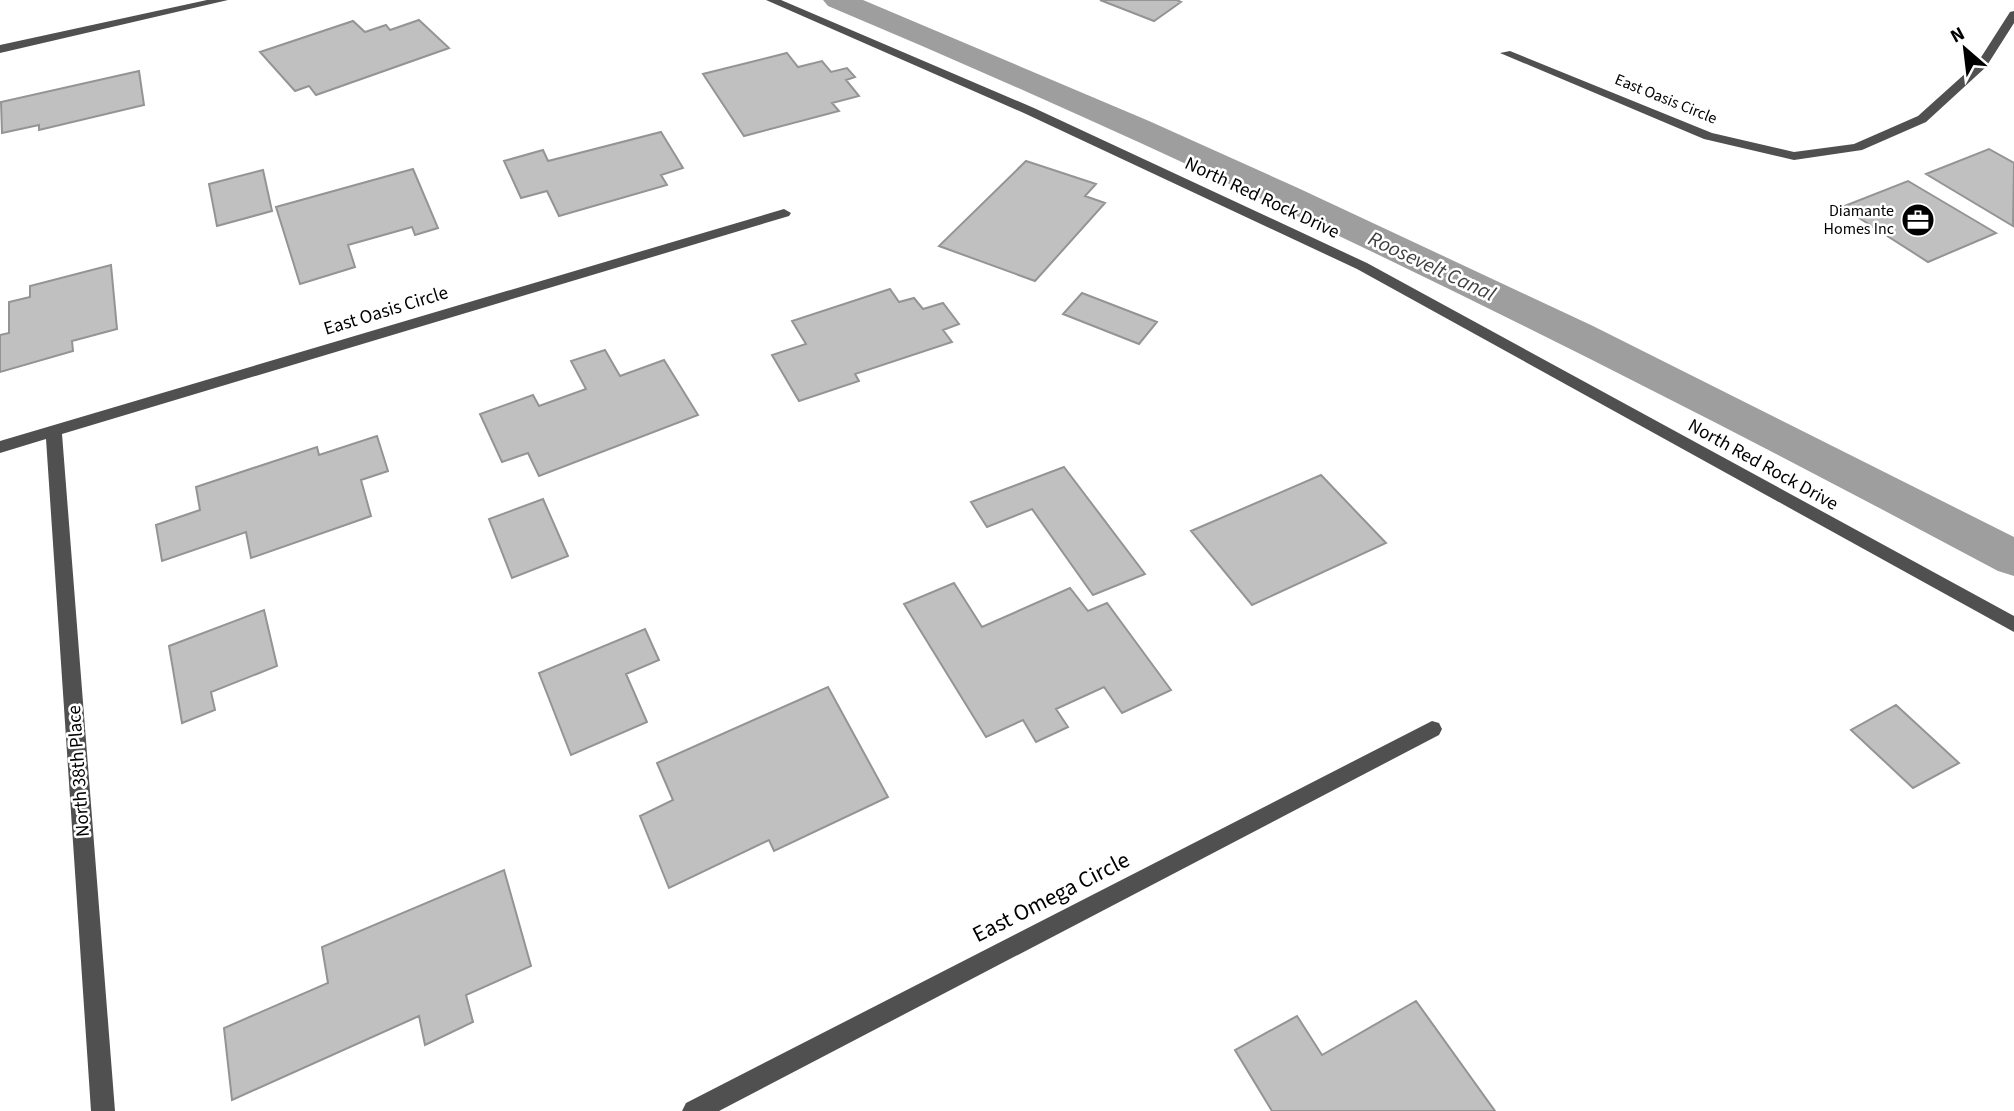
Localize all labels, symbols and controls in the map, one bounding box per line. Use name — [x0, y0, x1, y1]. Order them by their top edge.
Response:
north arrow — [1930, 14, 2000, 84]
text: N — [1946, 20, 1970, 50]
street label: East Oasis Circle — [1612, 68, 1720, 130]
street label: North Red Rock Drive — [1180, 150, 1344, 246]
place label: Diamante Homes Inc — [1824, 200, 1894, 240]
office icon: Diamante Homes Inc — [1899, 201, 1937, 239]
water label: Roosevelt Canal — [1363, 223, 1501, 309]
street label: East Oasis Circle — [320, 279, 452, 343]
street label: North Red Rock Drive — [1683, 412, 1843, 518]
street label: North 38th Place — [61, 704, 97, 838]
street label: East Omega Circle — [967, 843, 1135, 951]

